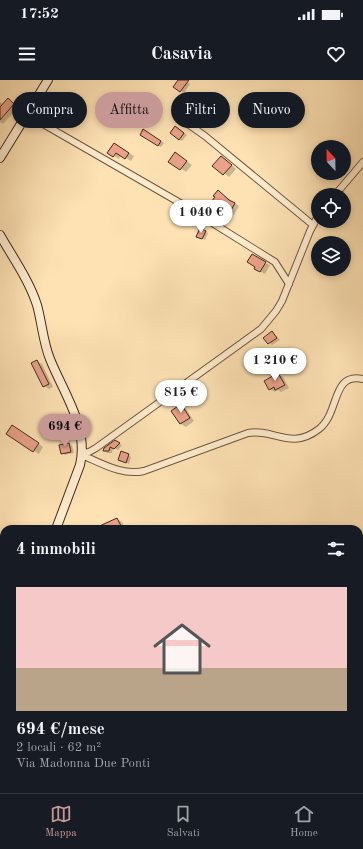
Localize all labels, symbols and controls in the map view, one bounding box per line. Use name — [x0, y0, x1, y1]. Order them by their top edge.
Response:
text: 17:52 — [20, 7, 59, 22]
icon: menu — [16, 43, 38, 65]
icon: heart — [325, 43, 347, 65]
text: Casavia — [151, 45, 212, 63]
chip: Compra — [12, 92, 87, 128]
chip: Affitta — [95, 92, 163, 128]
chip: Filtri — [171, 92, 230, 128]
chip: Nuovo — [238, 92, 305, 128]
north arrow — [311, 140, 351, 180]
map controls — [311, 140, 351, 276]
button: locate — [311, 188, 351, 228]
pin: 1 040 € — [164, 200, 238, 234]
text: 1 040 € — [179, 206, 223, 219]
button: layers — [311, 236, 351, 276]
pin: 1 210 € — [238, 348, 312, 382]
text: 1 210 € — [253, 354, 297, 367]
pin: 815 € — [153, 380, 209, 414]
text: 815 € — [164, 386, 198, 399]
pin: 694 € — [37, 414, 93, 448]
text: 694 € — [48, 420, 82, 433]
icon: filters — [325, 538, 347, 560]
text: 4 immobili — [16, 541, 96, 558]
icon: home — [146, 613, 218, 685]
text: 694 €/mese — [16, 721, 105, 738]
text: 2 locali · 62 m² — [16, 741, 101, 754]
text: Via Madonna Due Ponti — [16, 757, 150, 770]
tab: Mappa — [45, 803, 77, 841]
tab: Salvati — [167, 803, 200, 841]
tab: Home — [290, 803, 318, 841]

